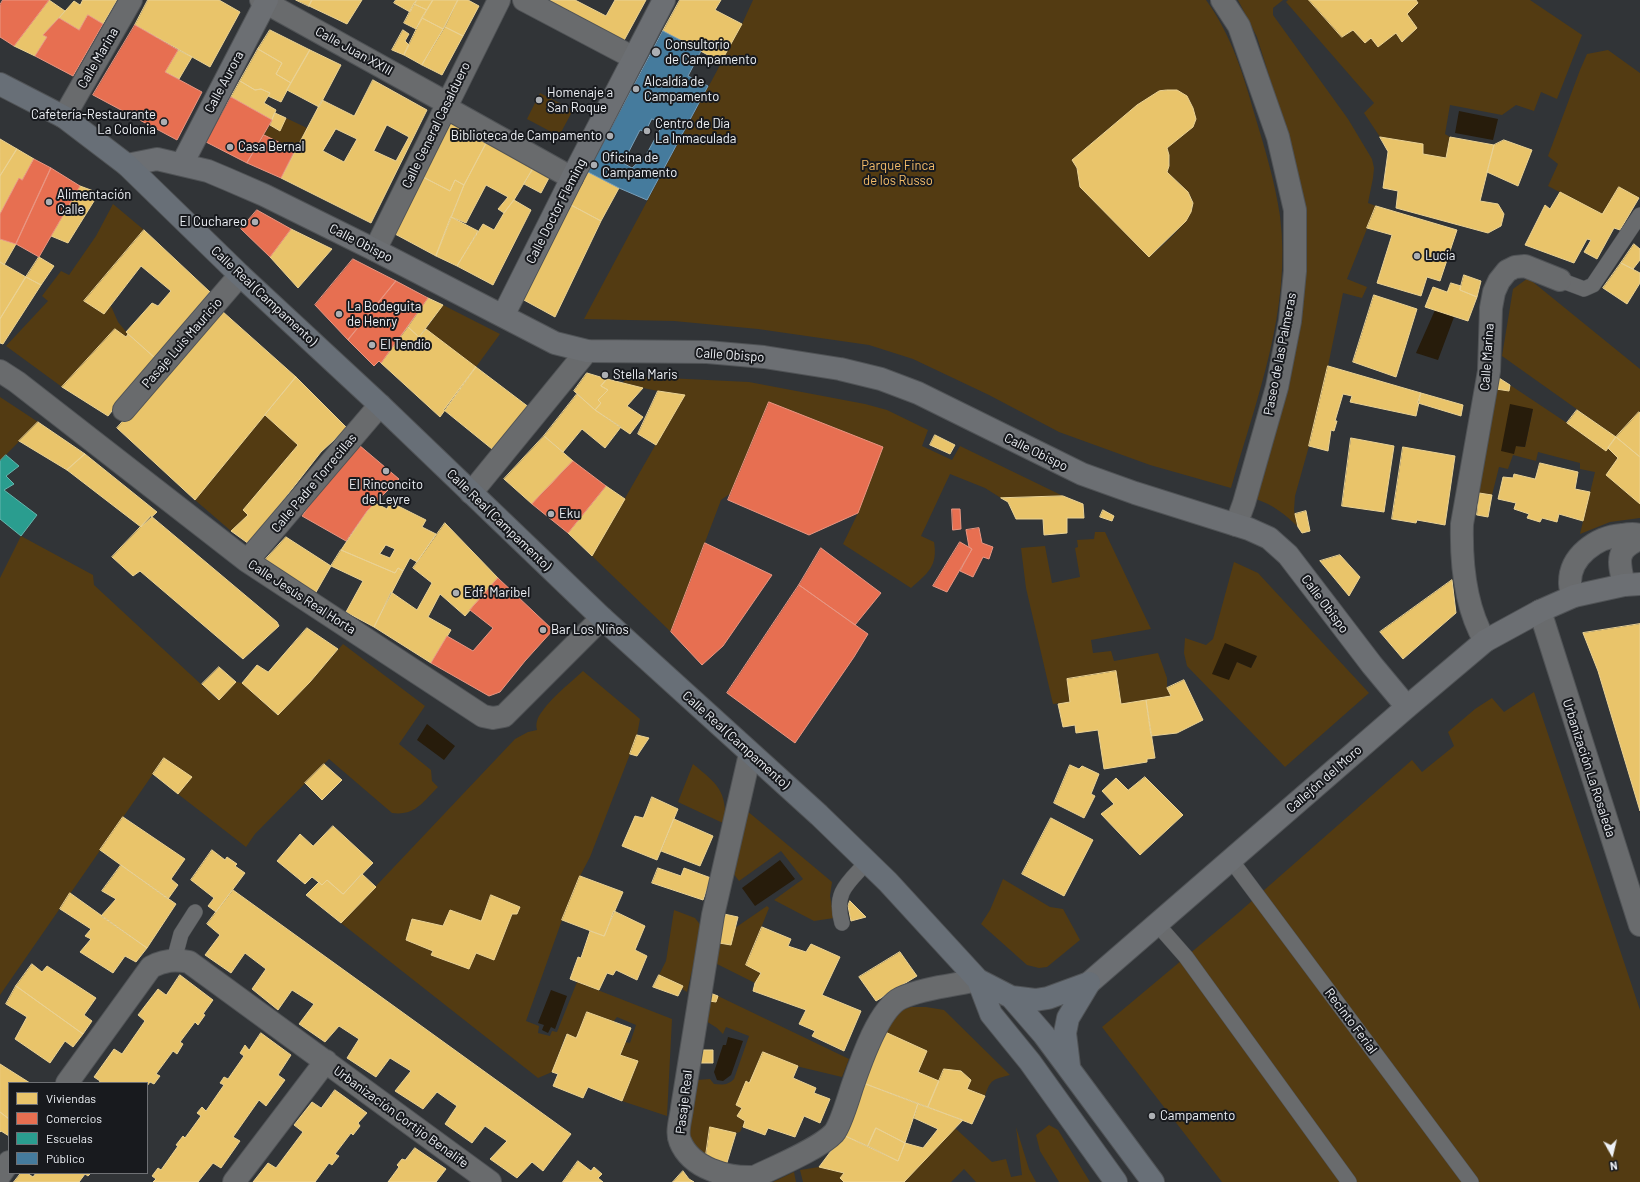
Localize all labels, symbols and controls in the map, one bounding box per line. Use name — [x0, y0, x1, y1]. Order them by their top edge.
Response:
street label: Calle Juan XXIII — [313, 23, 395, 79]
street label: Calle Marina — [74, 25, 122, 91]
place label: Consultorio de Campamento — [665, 37, 757, 68]
marker: Consultorio de Campamento — [650, 46, 662, 58]
street label: Calle Aurora — [201, 48, 247, 116]
street label: Calle General Casalduero — [399, 59, 473, 191]
place label: Alcaldía de Campamento — [644, 74, 719, 105]
marker: Alcaldía de Campamento — [631, 84, 641, 94]
place label: Homenaje a San Roque — [547, 85, 613, 116]
marker: Homenaje a San Roque — [534, 95, 544, 105]
place label: Cafetería-Restaurante La Colonia — [31, 107, 156, 138]
place label: Centro de Día La Inmaculada — [655, 116, 736, 147]
marker: Cafetería-Restaurante La Colonia — [159, 117, 169, 127]
marker: Centro de Día La Inmaculada — [642, 126, 652, 136]
place label: Biblioteca de Campamento — [451, 128, 602, 144]
marker: Biblioteca de Campamento — [605, 131, 615, 141]
place label: Casa Bernal — [238, 139, 304, 155]
marker: Casa Bernal — [225, 142, 235, 152]
place label: Oficina de Campamento — [602, 150, 677, 181]
street label: Calle Doctor Fleming — [523, 156, 589, 266]
park label: Parque Finca de los Russo — [861, 158, 935, 189]
marker: Oficina de Campamento — [589, 160, 599, 170]
place label: Alimentación Calle — [57, 187, 131, 218]
marker: Alimentación Calle — [44, 197, 54, 207]
place label: El Cuchareo — [180, 214, 247, 230]
marker: El Cuchareo — [250, 217, 260, 227]
street label: Calle Obispo — [327, 220, 395, 266]
street label: Calle Real (Campamento) — [208, 243, 320, 349]
place label: Lucía — [1425, 248, 1456, 264]
marker: Lucía — [1412, 251, 1422, 261]
street label: Paseo de las Palmeras — [1260, 291, 1300, 417]
street label: Pasaje Luis Mauricio — [139, 295, 225, 391]
place label: La Bodeguita de Henry — [347, 299, 422, 330]
marker: La Bodeguita de Henry — [334, 309, 344, 319]
street label: Calle Marina — [1477, 323, 1497, 391]
place label: El Tendío — [380, 337, 431, 353]
marker: El Tendío — [367, 340, 377, 350]
street label: Calle Obispo — [695, 345, 765, 365]
place label: Stella Maris — [613, 367, 678, 383]
marker: Stella Maris — [600, 370, 610, 380]
street label: Calle Padre Torrecillas — [268, 430, 360, 536]
street label: Calle Obispo — [1002, 430, 1070, 474]
marker: El Rinconcito de Leyre — [381, 466, 391, 476]
street label: Calle Real (Campamento) — [444, 466, 554, 574]
place label: El Rinconcito de Leyre — [349, 477, 423, 508]
place label: Eku — [559, 506, 580, 522]
marker: Eku — [546, 509, 556, 519]
street label: Calle Jesús Real Horta — [245, 556, 359, 638]
street label: Calle Obispo — [1298, 572, 1352, 636]
place label: Edf. Maribel — [464, 585, 530, 601]
marker: Edf. Maribel — [451, 588, 461, 598]
place label: Bar Los Niños — [551, 622, 629, 638]
marker: Bar Los Niños — [538, 625, 548, 635]
street label: Calle Real (Campamento) — [679, 688, 793, 792]
street label: Urbanización La Rosaleda — [1559, 697, 1619, 839]
street label: Callejón del Moro — [1283, 742, 1365, 816]
street label: Recinto Ferial — [1321, 985, 1381, 1057]
street label: Urbanización Cortijo Benalife — [330, 1063, 472, 1171]
street label: Pasaje Real — [672, 1069, 696, 1135]
legend — [8, 1082, 148, 1174]
text: Viviendas — [46, 1091, 96, 1105]
place label: Campamento — [1160, 1108, 1235, 1124]
text: Comercios — [46, 1111, 102, 1125]
marker: Campamento — [1147, 1111, 1157, 1121]
text: Escuelas — [46, 1131, 93, 1145]
north arrow — [1592, 1134, 1632, 1174]
text: Público — [46, 1151, 85, 1165]
text: N — [1609, 1159, 1618, 1173]

